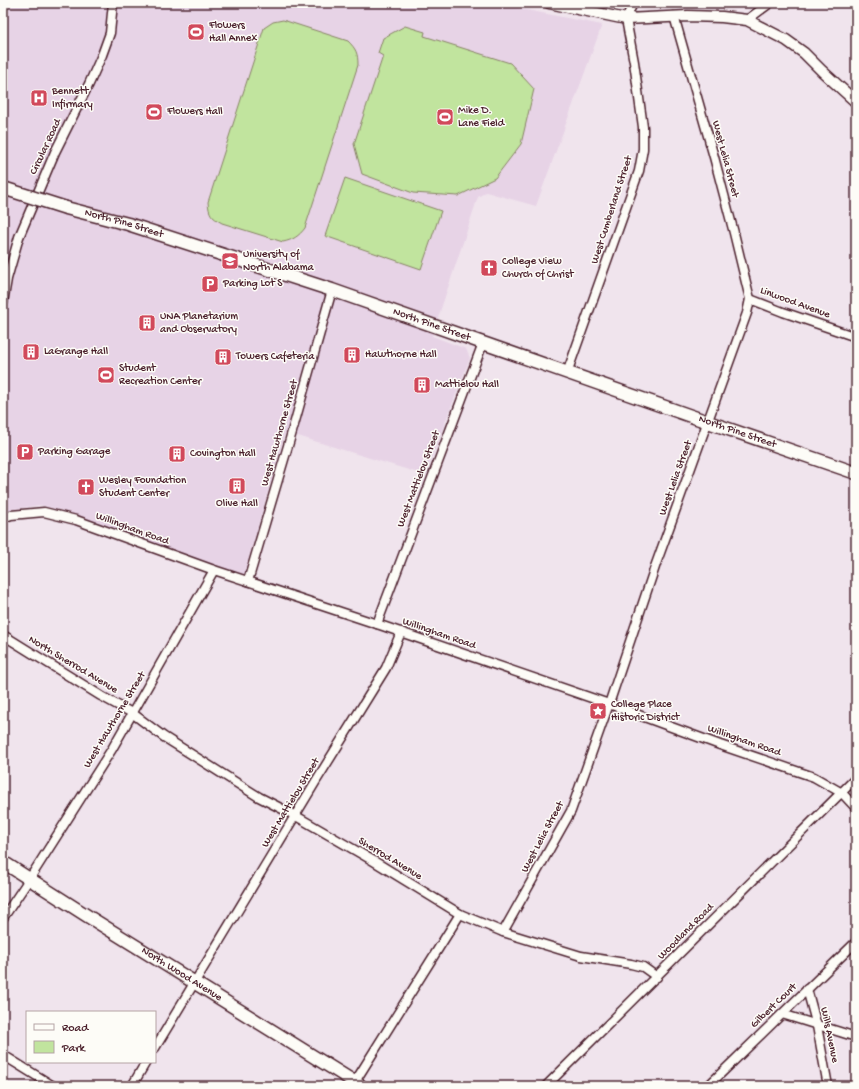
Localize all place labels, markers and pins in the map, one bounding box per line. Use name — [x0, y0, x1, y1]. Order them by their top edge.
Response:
place label: Flowers Hall Annex — [208, 20, 257, 45]
sports icon: Flowers Hall Annex — [186, 22, 206, 42]
place label: Bennett Infirmary — [51, 86, 93, 111]
hospital icon: Bennett Infirmary — [29, 88, 49, 108]
sports icon: Flowers Hall — [144, 102, 164, 122]
place label: Mike D. Lane Field — [458, 105, 506, 130]
place label: Flowers Hall — [166, 106, 223, 118]
sports icon: Mike D. Lane Field — [435, 107, 455, 127]
place label: University of North Alabama — [243, 248, 315, 274]
school or university icon: University of North Alabama — [220, 251, 240, 271]
place label: College View Church of Christ — [502, 256, 575, 281]
church icon: College View Church of Christ — [479, 258, 499, 278]
parking icon: Parking Lot S — [200, 274, 220, 294]
place label: Parking Lot S — [222, 278, 283, 290]
place label: UNA Planetarium and Observatory — [160, 311, 238, 336]
building icon: UNA Planetarium and Observatory — [137, 313, 157, 333]
building icon: LaGrange Hall — [21, 342, 41, 362]
building icon: Hawthorne Hall — [342, 345, 362, 365]
place label: LaGrange Hall — [44, 346, 109, 358]
building icon: Towers Cafeteria — [213, 347, 233, 367]
place label: Hawthorne Hall — [365, 349, 437, 361]
place label: Towers Cafeteria — [235, 350, 315, 363]
place label: Student Recreation Center — [119, 363, 202, 388]
sports icon: Student Recreation Center — [96, 365, 116, 385]
building icon: Mattielou Hall — [412, 375, 432, 395]
place label: Mattielou Hall — [435, 379, 499, 391]
parking icon: Parking Garage — [15, 442, 35, 462]
building icon: Covington Hall — [167, 444, 187, 464]
place label: Parking Garage — [37, 446, 111, 458]
place label: Covington Hall — [190, 448, 256, 460]
place label: Wesley Foundation Student Center — [99, 475, 187, 500]
building icon: Olive Hall — [227, 476, 247, 496]
church icon: Wesley Foundation Student Center — [76, 477, 96, 497]
place label: Olive Hall — [216, 498, 258, 510]
place label: College Place Historic District — [611, 699, 681, 724]
place icon: College Place Historic District — [588, 701, 608, 721]

